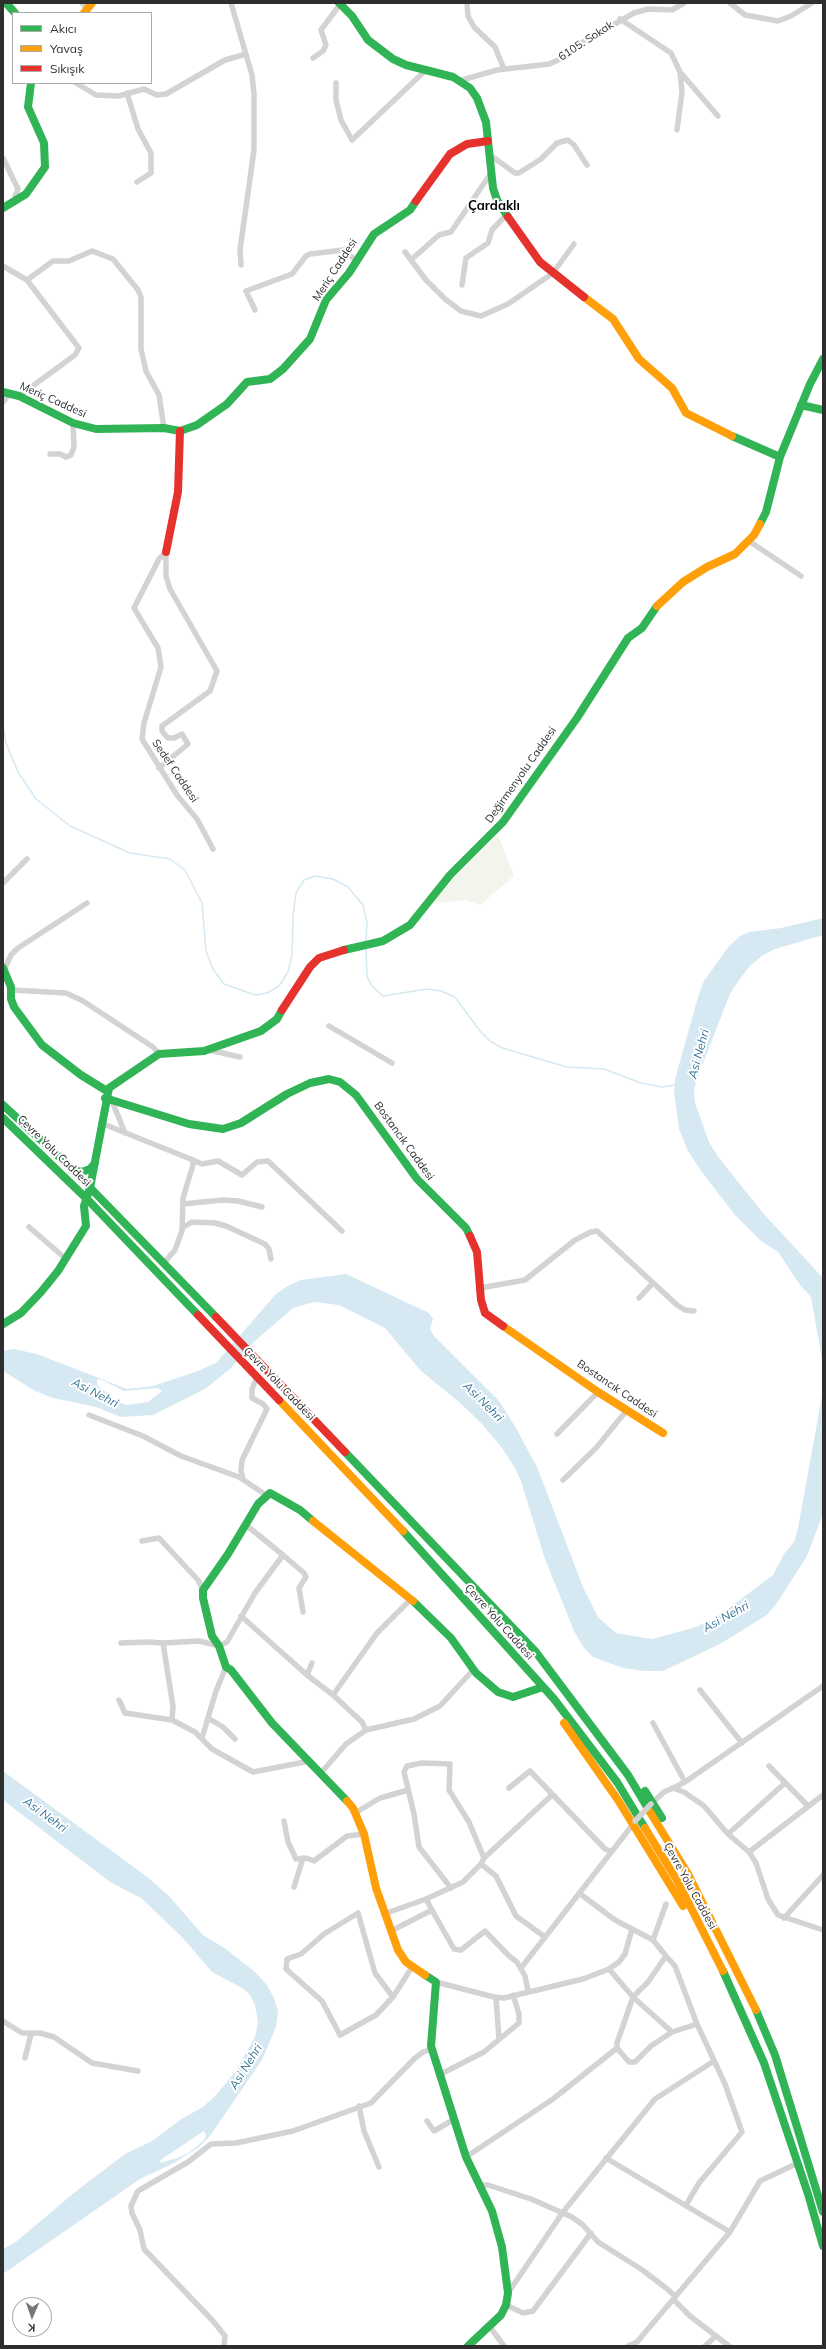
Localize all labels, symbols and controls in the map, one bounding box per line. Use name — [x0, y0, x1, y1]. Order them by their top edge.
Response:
legend — [12, 12, 152, 84]
street label: 6105. Sokak — [556, 18, 616, 64]
text: Akıcı — [50, 21, 77, 36]
text: Yavaş — [50, 41, 83, 56]
text: Sıkışık — [50, 61, 84, 76]
district label: Çardaklı — [468, 198, 520, 214]
street label: Meriç Caddesi — [310, 236, 360, 304]
street label: Meriç Caddesi — [18, 379, 88, 421]
street label: Değirmenyolu Caddesi — [483, 724, 559, 826]
street label: Sedef Caddesi — [149, 737, 201, 805]
water label: Asi Nehri — [686, 1028, 712, 1080]
street label: Bostancık Caddesi — [371, 1099, 437, 1183]
street label: Çevre Yolu Caddesi — [15, 1113, 93, 1189]
street label: Çevre Yolu Caddesi — [241, 1345, 317, 1423]
street label: Bostancık Caddesi — [574, 1357, 660, 1421]
water label: Asi Nehri — [69, 1375, 121, 1411]
water label: Asi Nehri — [460, 1379, 506, 1425]
street label: Çevre Yolu Caddesi — [462, 1582, 536, 1662]
water label: Asi Nehri — [700, 1598, 752, 1636]
water label: Asi Nehri — [20, 1794, 70, 1836]
street label: Çevre Yolu Caddesi — [661, 1840, 719, 1932]
water label: Asi Nehri — [227, 2042, 265, 2092]
north arrow — [12, 2297, 52, 2337]
text: K — [28, 2321, 36, 2335]

